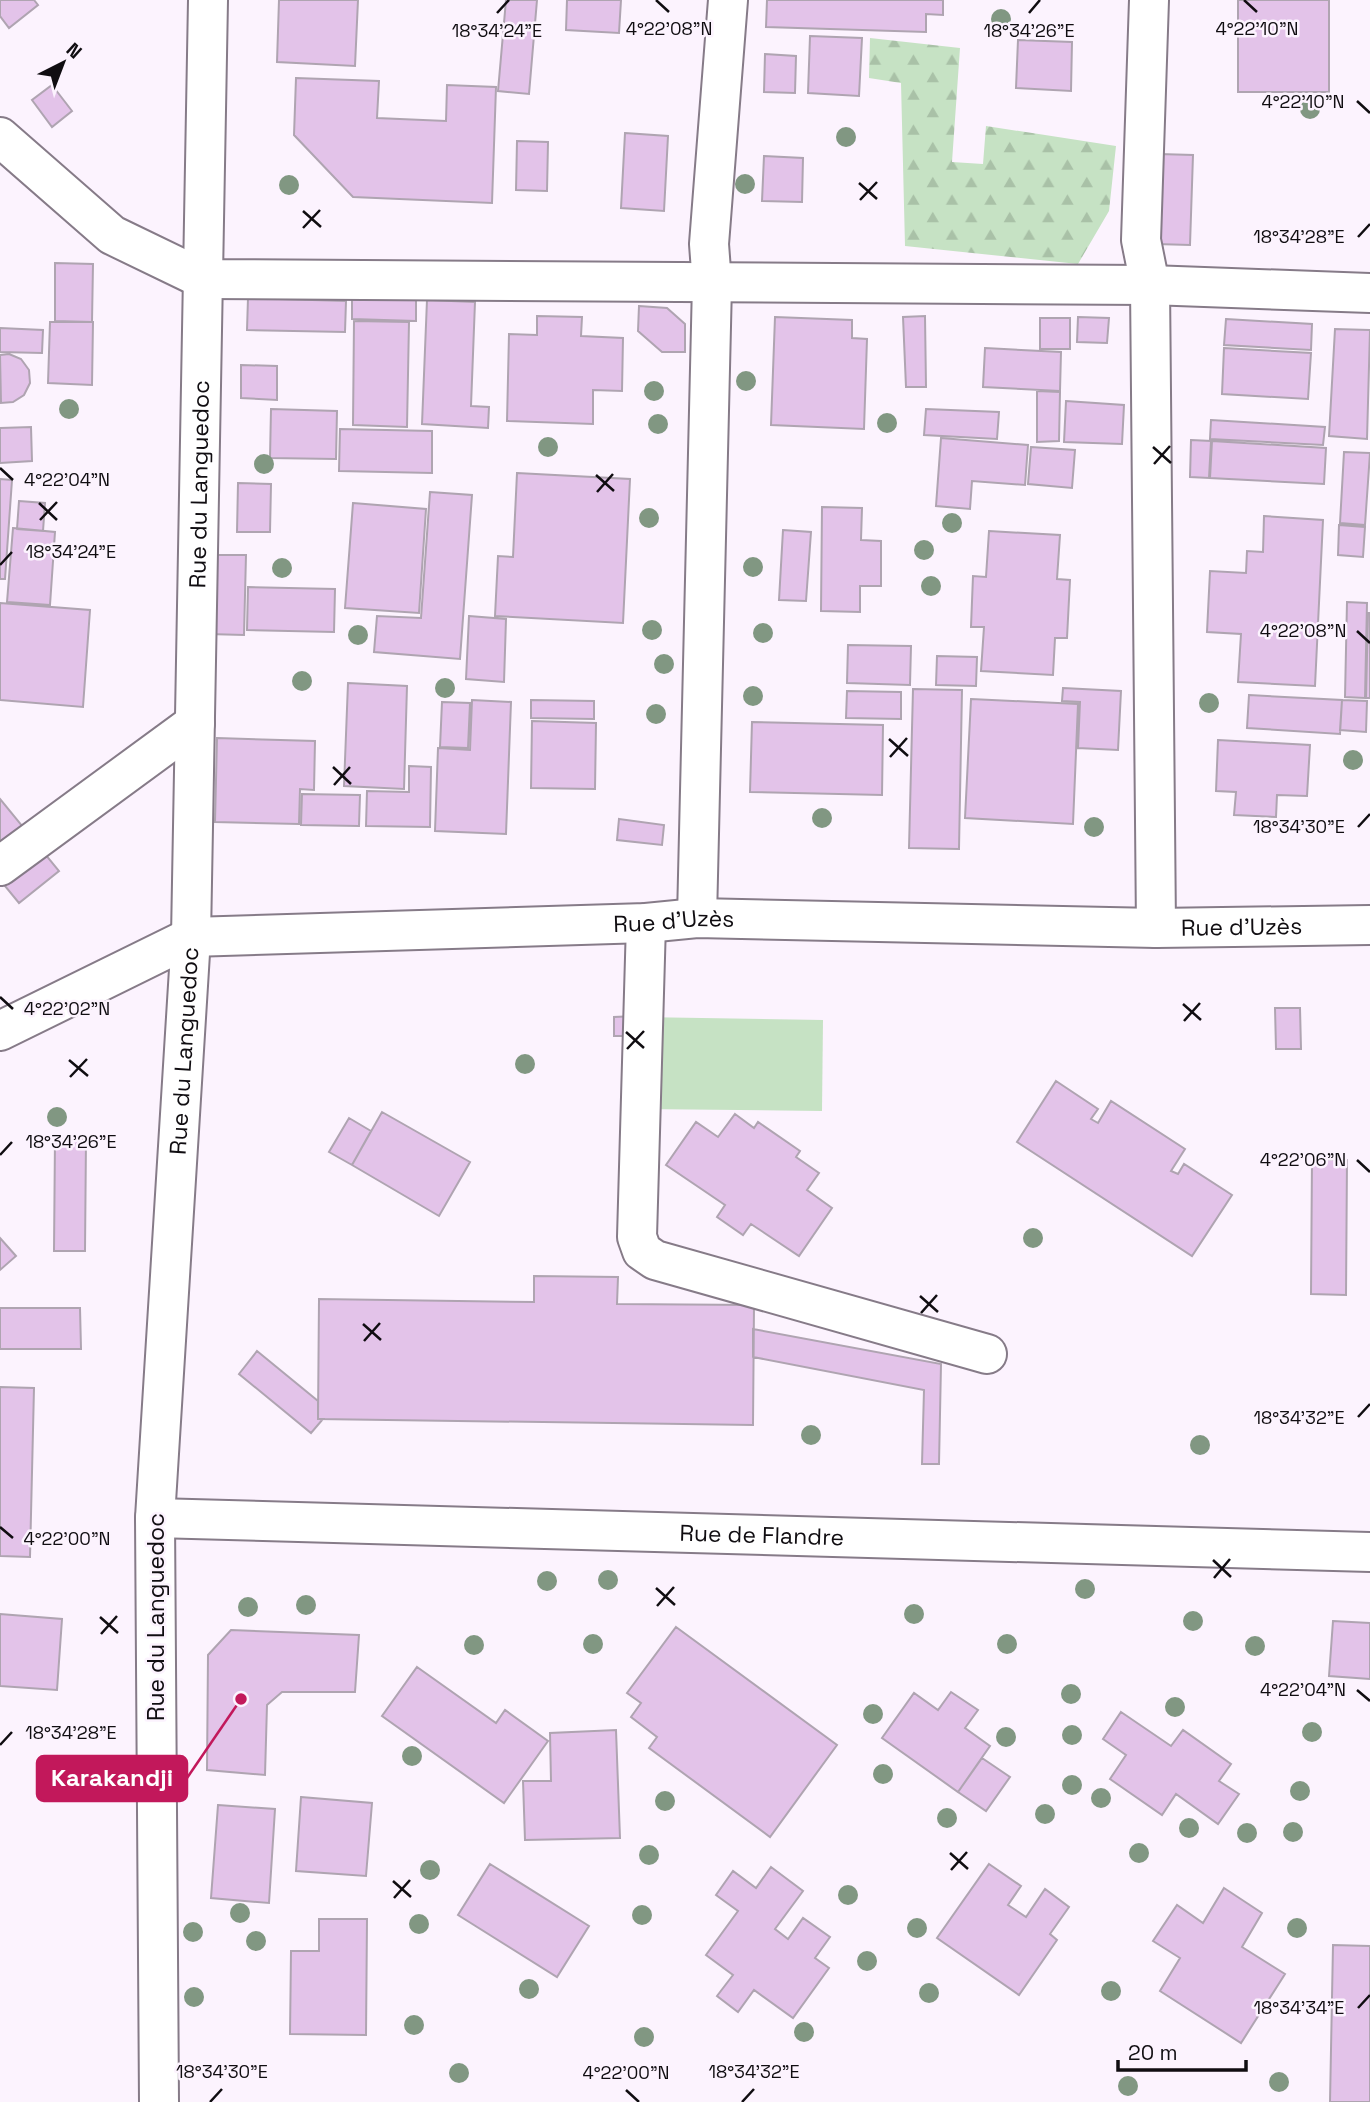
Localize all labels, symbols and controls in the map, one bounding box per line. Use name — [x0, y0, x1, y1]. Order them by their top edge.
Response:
text: 4°22'08"N — [626, 17, 712, 40]
text: 4°22'10"N — [1216, 17, 1299, 40]
text: 18°34'24"E — [452, 19, 542, 42]
text: 18°34'26"E — [983, 19, 1075, 42]
north arrow — [28, 28, 98, 98]
text: N — [61, 37, 87, 64]
text: 4°22'10"N — [1262, 90, 1345, 113]
text: 18°34'28"E — [1253, 225, 1345, 248]
street label: Rue du Languedoc — [182, 380, 216, 589]
text: 4°22'04"N — [24, 468, 110, 491]
text: 18°34'24"E — [26, 540, 116, 563]
text: 4°22'08"N — [1260, 619, 1346, 642]
text: 18°34'30"E — [1253, 815, 1345, 838]
street label: Rue d'Uzès — [613, 903, 735, 939]
street label: Rue d'Uzès — [1181, 911, 1302, 943]
street label: Rue du Languedoc — [163, 946, 205, 1156]
text: 4°22'02"N — [24, 997, 110, 1020]
text: 18°34'26"E — [25, 1130, 117, 1153]
text: 4°22'06"N — [1260, 1148, 1346, 1171]
text: 18°34'32"E — [1253, 1406, 1345, 1429]
street label: Rue du Languedoc — [141, 1513, 171, 1721]
street label: Rue de Flandre — [679, 1518, 844, 1552]
text: 4°22'00"N — [23, 1527, 111, 1550]
text: 4°22'04"N — [1260, 1678, 1346, 1701]
text: 18°34'28"E — [25, 1721, 117, 1744]
callout: Karakandji — [37, 1756, 187, 1801]
text: Karakandji — [51, 1762, 173, 1793]
text: 18°34'34"E — [1254, 1996, 1344, 2019]
scale bar — [1118, 2028, 1246, 2072]
text: 20 m — [1128, 2039, 1178, 2066]
text: 18°34'30"E — [176, 2060, 268, 2083]
text: 18°34'32"E — [708, 2060, 800, 2083]
text: 4°22'00"N — [582, 2061, 670, 2084]

